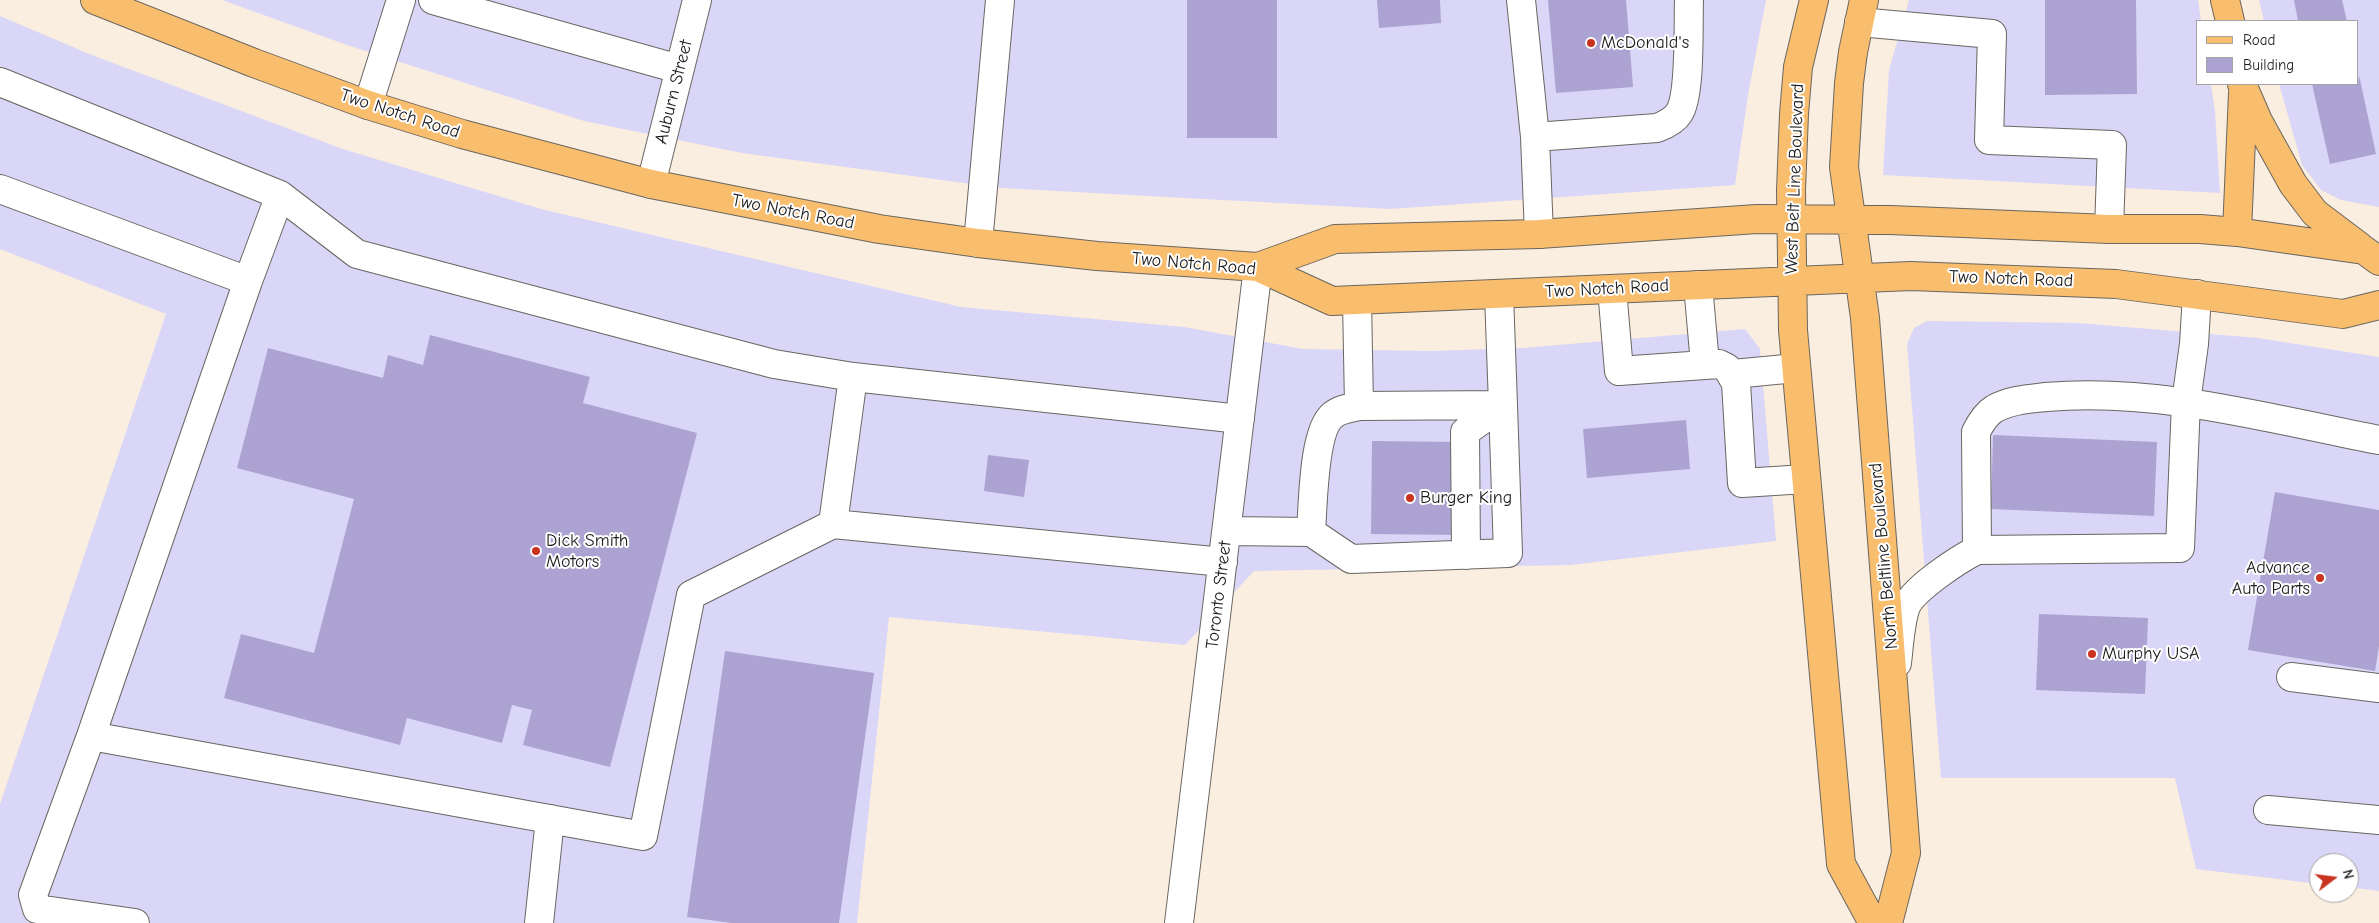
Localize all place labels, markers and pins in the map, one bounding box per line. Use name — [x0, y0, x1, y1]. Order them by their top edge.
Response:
place label: McDonald's — [1601, 32, 1689, 54]
marker: McDonald's — [1585, 37, 1597, 49]
place label: Burger King — [1420, 487, 1512, 509]
marker: Burger King — [1404, 492, 1416, 504]
place label: Dick Smith Motors — [546, 530, 629, 572]
marker: Dick Smith Motors — [530, 545, 542, 557]
place label: Advance Auto Parts — [2232, 557, 2310, 600]
marker: Advance Auto Parts — [2314, 572, 2326, 584]
place label: Murphy USA — [2102, 643, 2200, 665]
marker: Murphy USA — [2086, 648, 2098, 660]

